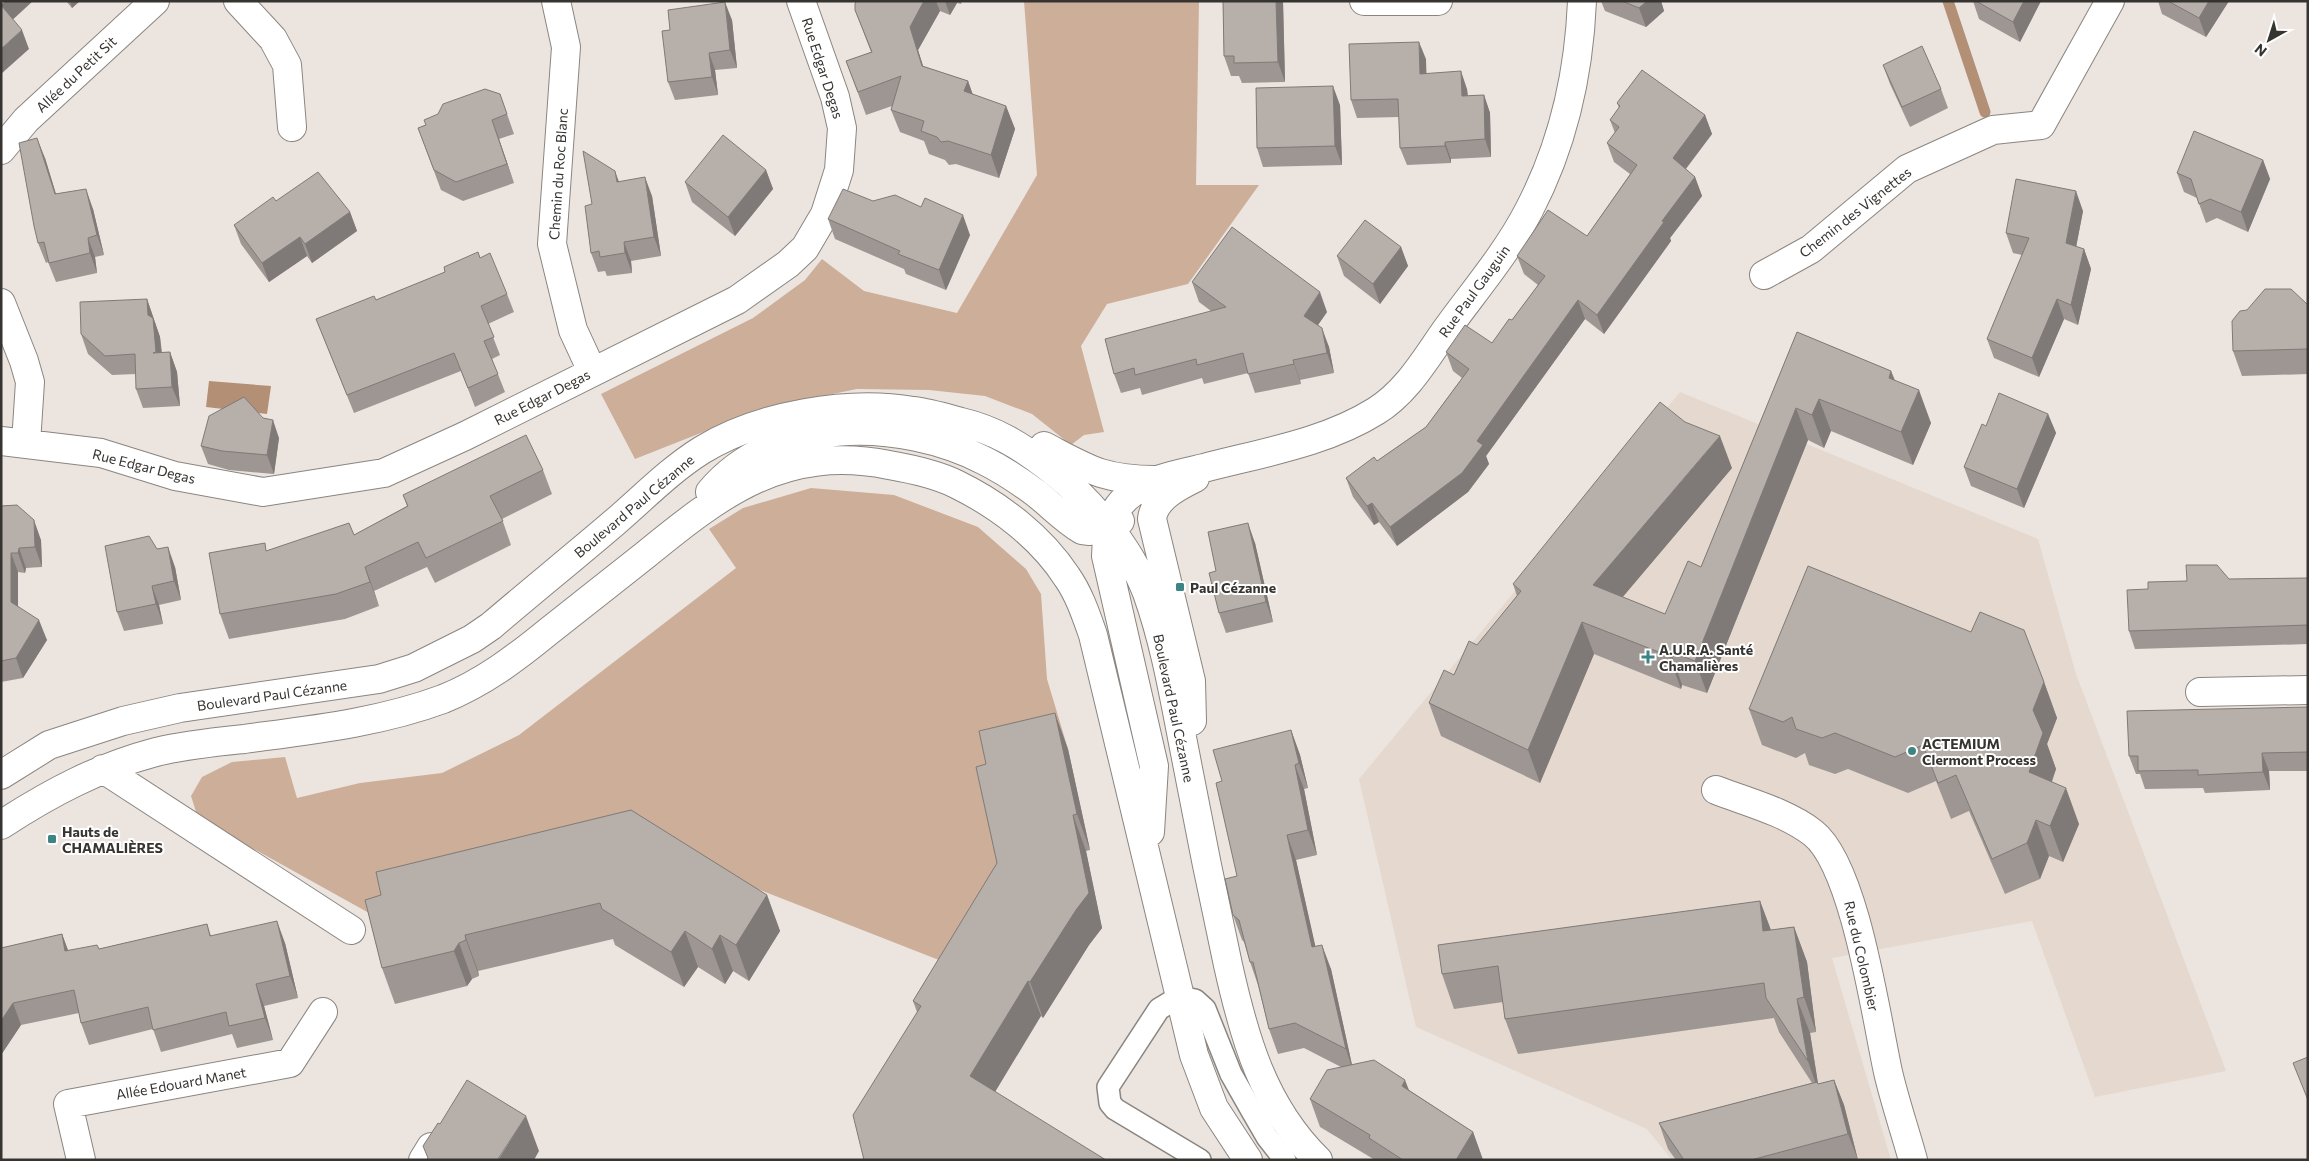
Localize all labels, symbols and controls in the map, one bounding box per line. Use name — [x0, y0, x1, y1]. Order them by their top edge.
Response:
street label: Rue Edgar Degas — [799, 15, 847, 121]
north arrow — [2244, 15, 2294, 65]
street label: Allée du Petit Sit — [32, 32, 120, 116]
text: N — [2251, 41, 2270, 60]
street label: Chemin du Roc Blanc — [545, 108, 571, 240]
street label: Chemin des Vignettes — [1796, 163, 1914, 261]
street label: Rue Paul Gauguin — [1435, 242, 1513, 340]
street label: Rue Edgar Degas — [491, 365, 593, 429]
street label: Rue Edgar Degas — [91, 445, 197, 487]
street label: Boulevard Paul Cézanne — [571, 451, 697, 561]
place label: Paul Cézanne — [1190, 579, 1276, 596]
marker: Paul Cézanne — [1174, 581, 1186, 593]
street label: Boulevard Paul Cézanne — [1150, 632, 1198, 784]
place label: A.U.R.A. Santé Chamalières — [1659, 641, 1753, 674]
marker: A.U.R.A. Santé Chamalières — [1641, 650, 1655, 664]
street label: Boulevard Paul Cézanne — [196, 676, 348, 714]
place label: ACTEMIUM Clermont Process — [1922, 735, 2036, 768]
marker: ACTEMIUM Clermont Process — [1906, 745, 1918, 757]
place label: Hauts de CHAMALIÈRES — [62, 823, 163, 856]
marker: Hauts de CHAMALIÈRES — [46, 833, 58, 845]
street label: Rue du Colombier — [1841, 899, 1883, 1013]
street label: Allée Edouard Manet — [115, 1063, 248, 1103]

